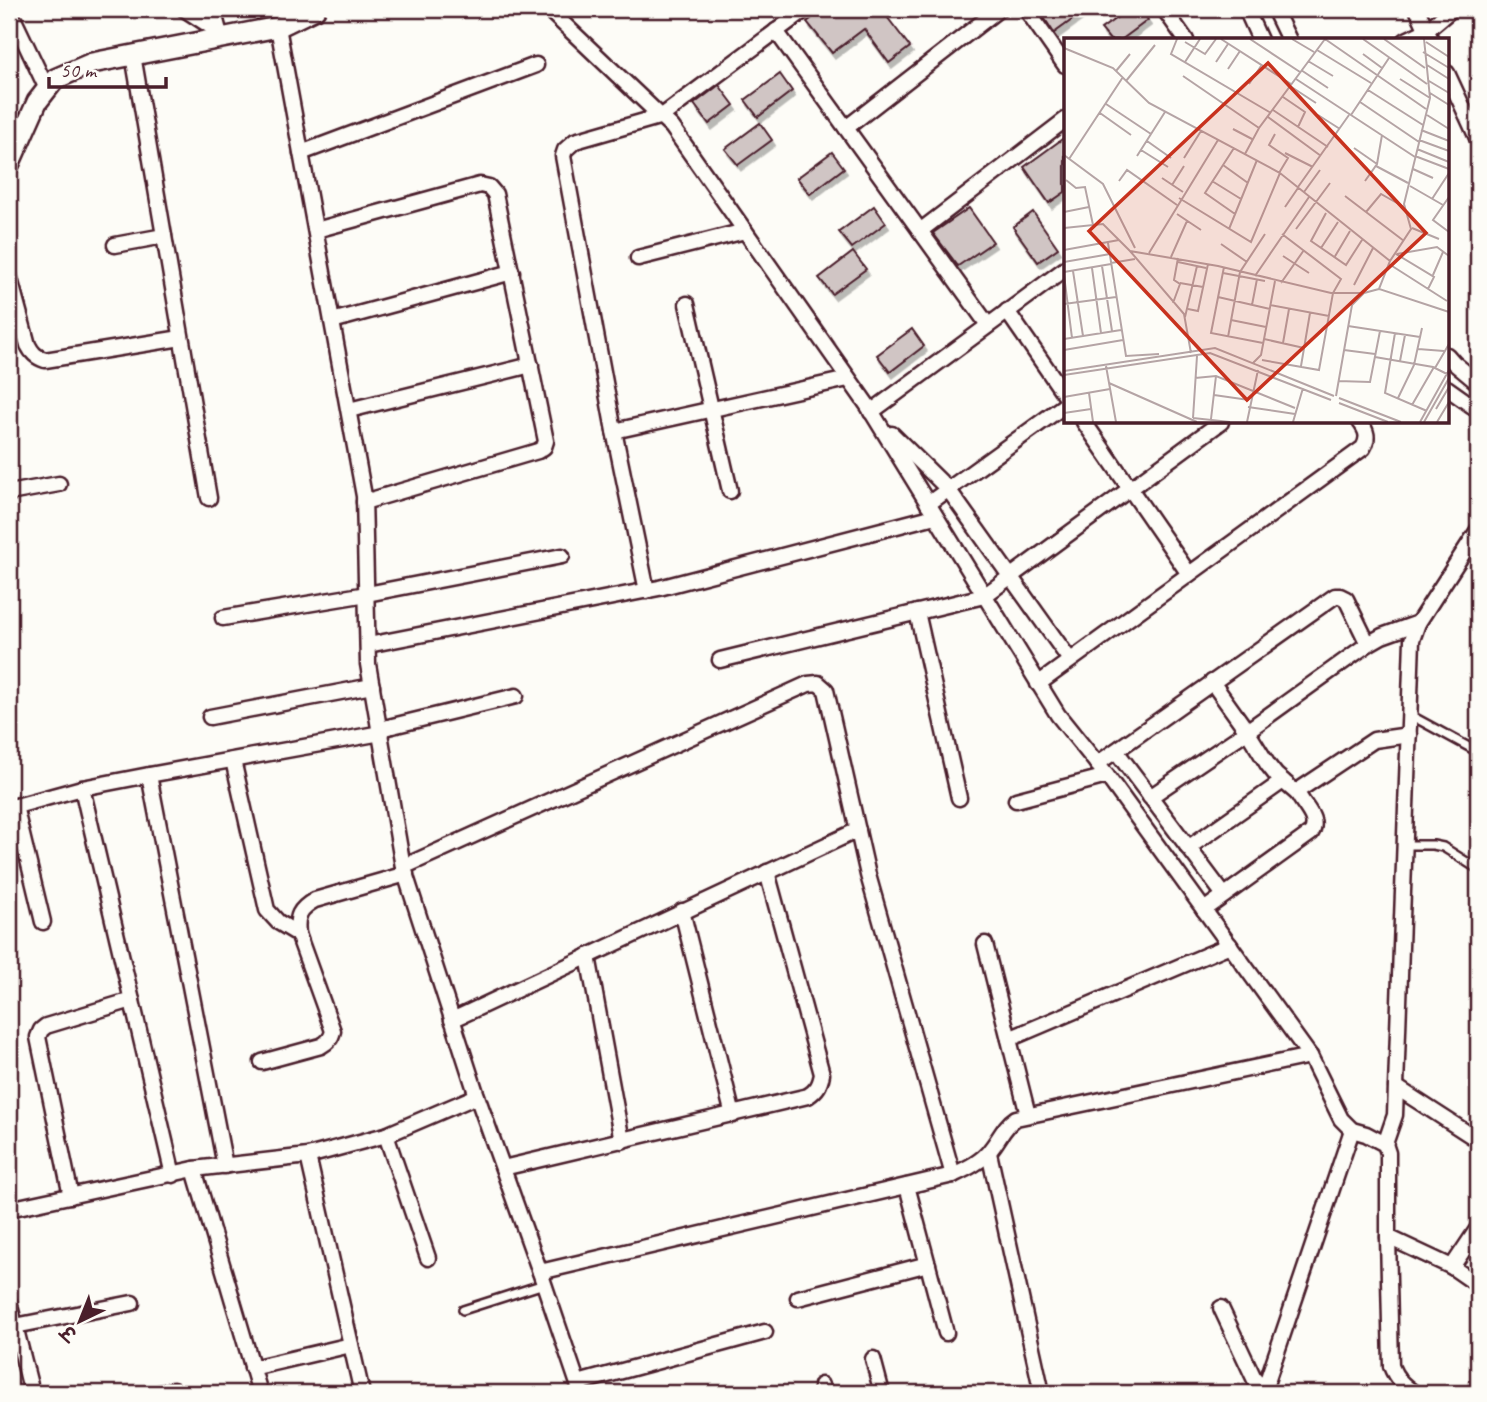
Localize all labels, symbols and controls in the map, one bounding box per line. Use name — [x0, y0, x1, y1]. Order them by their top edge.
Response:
inset map — [1064, 38, 1448, 424]
scale bar — [49, 46, 166, 90]
text: 50 m — [60, 57, 98, 83]
north arrow — [46, 1286, 116, 1356]
text: उ — [55, 1318, 83, 1347]

